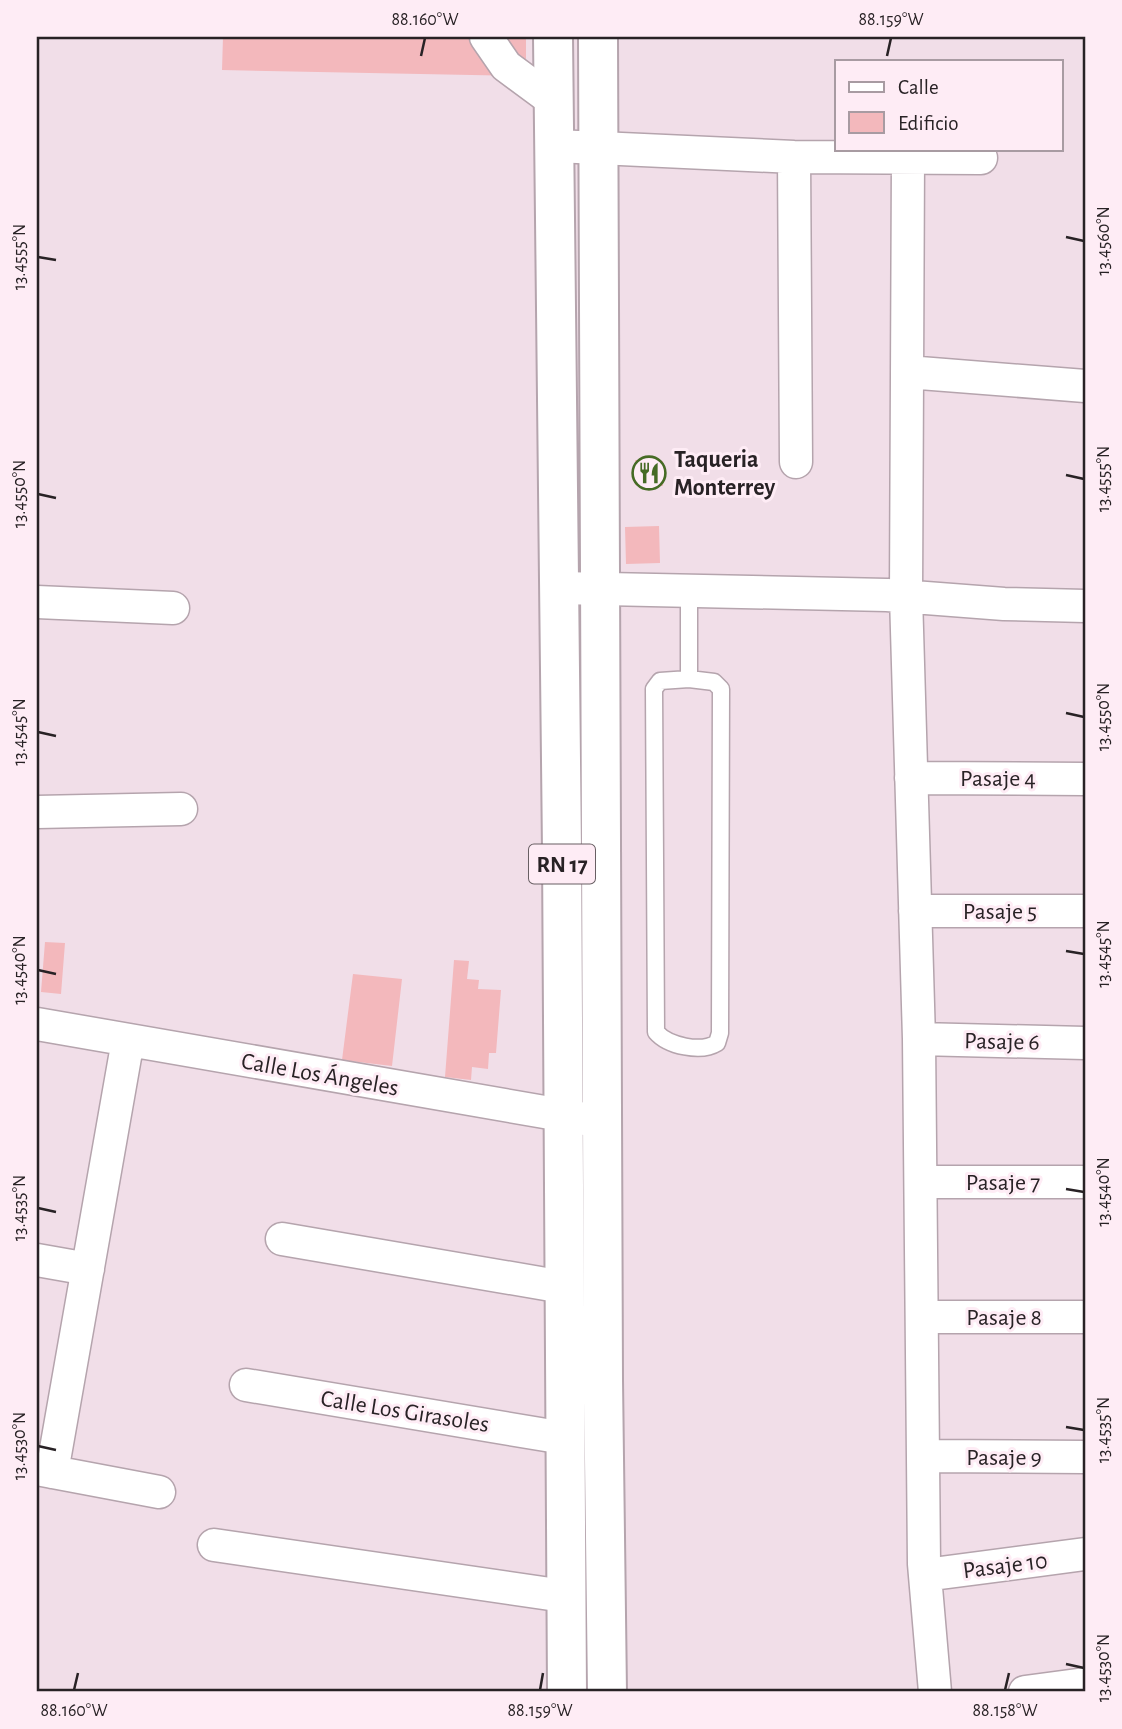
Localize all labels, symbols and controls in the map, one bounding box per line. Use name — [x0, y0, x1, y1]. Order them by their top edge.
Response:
text: 88.160°W — [392, 11, 458, 29]
text: 88.159°W — [859, 11, 923, 29]
legend — [835, 60, 1062, 150]
text: Calle — [898, 77, 939, 98]
text: Edificio — [898, 113, 959, 134]
text: 13.4560°N — [1095, 206, 1113, 276]
text: 13.4555°N — [11, 224, 29, 290]
text: 13.4555°N — [1095, 446, 1113, 512]
place label: Taqueria Monterrey — [674, 448, 775, 500]
restaurant icon: Taqueria Monterrey — [630, 454, 668, 492]
text: 13.4550°N — [11, 460, 29, 528]
text: 13.4550°N — [1095, 683, 1113, 751]
text: 13.4545°N — [11, 698, 29, 766]
street label: Pasaje 4 — [960, 767, 1036, 791]
road number: RN 17 — [529, 844, 595, 884]
street label: Pasaje 5 — [963, 900, 1037, 924]
text: 13.4545°N — [1095, 920, 1113, 988]
text: 13.4540°N — [11, 935, 29, 1005]
street label: Pasaje 6 — [964, 1029, 1040, 1055]
street label: Calle Los Ángeles — [239, 1047, 401, 1101]
text: 13.4540°N — [1095, 1157, 1113, 1227]
street label: Pasaje 7 — [966, 1171, 1040, 1195]
text: 13.4535°N — [11, 1175, 29, 1241]
street label: Pasaje 8 — [966, 1306, 1042, 1330]
street label: Calle Los Girasoles — [319, 1387, 491, 1437]
text: 13.4535°N — [1095, 1397, 1113, 1463]
text: 13.4530°N — [11, 1412, 29, 1480]
street label: Pasaje 9 — [966, 1446, 1042, 1470]
street label: Pasaje 10 — [961, 1549, 1049, 1583]
text: 13.4530°N — [1095, 1634, 1113, 1702]
text: 88.160°W — [41, 1702, 107, 1720]
text: 88.159°W — [508, 1702, 572, 1720]
text: 88.158°W — [972, 1702, 1038, 1720]

